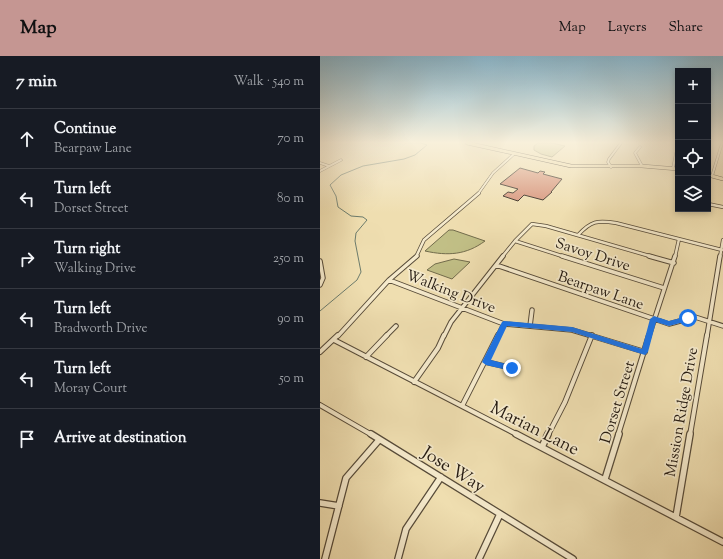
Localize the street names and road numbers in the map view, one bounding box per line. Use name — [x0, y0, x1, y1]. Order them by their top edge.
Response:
street label: Savoy Drive — [552, 233, 633, 277]
street label: Walking Drive — [402, 266, 498, 319]
street label: Bearpaw Lane — [555, 267, 646, 316]
street label: Mission Ridge Drive — [661, 346, 704, 479]
street label: Dorset Street — [596, 358, 641, 446]
street label: Marian Lane — [485, 396, 583, 463]
street label: Jose Way — [415, 441, 490, 500]

